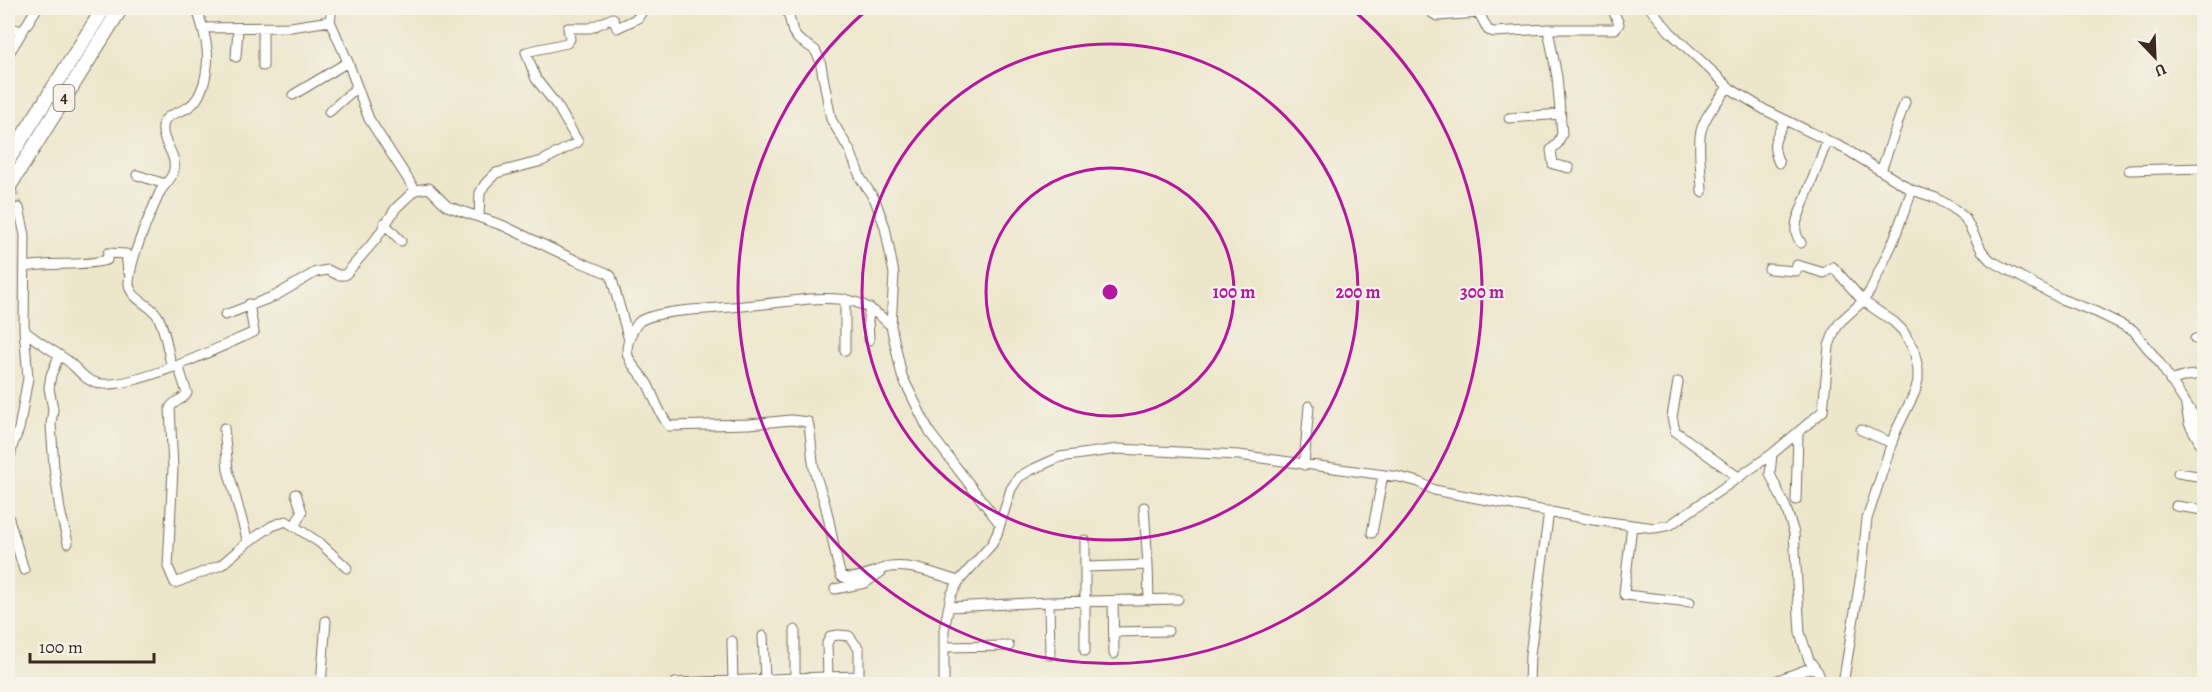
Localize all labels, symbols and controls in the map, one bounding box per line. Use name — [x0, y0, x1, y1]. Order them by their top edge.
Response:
north arrow — [2125, 27, 2185, 87]
text: U — [2151, 58, 2170, 82]
road number: 4 — [54, 85, 74, 111]
text: 100 m — [1213, 280, 1255, 304]
text: 200 m — [1335, 280, 1381, 304]
text: 300 m — [1460, 280, 1504, 304]
centre of rings — [1100, 282, 1120, 302]
scale bar — [30, 626, 154, 664]
text: 100 m — [39, 635, 83, 659]

